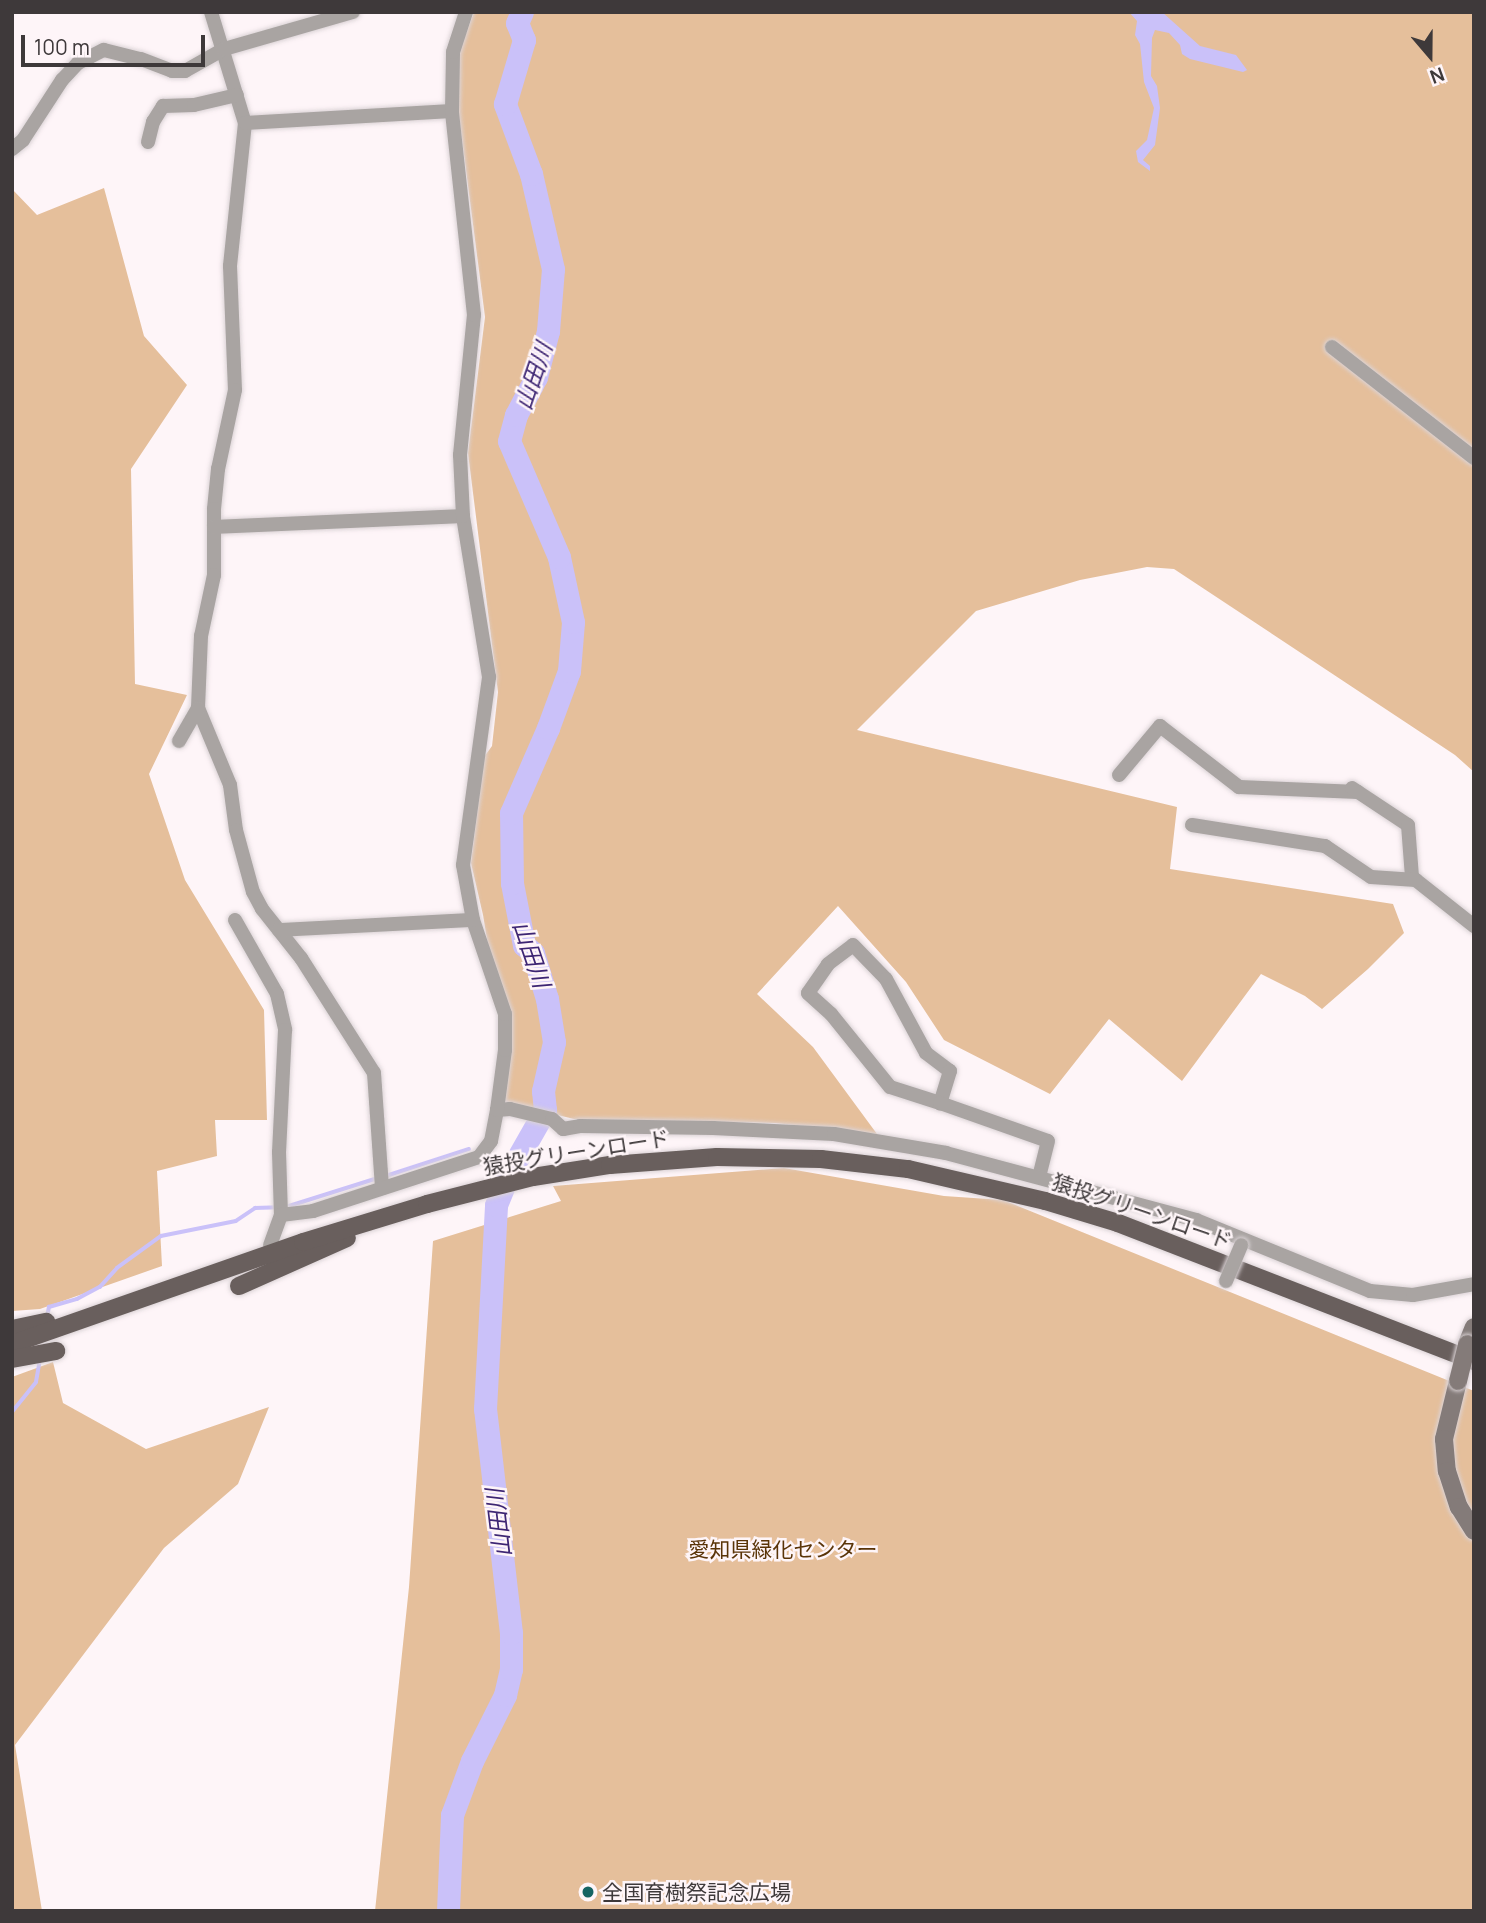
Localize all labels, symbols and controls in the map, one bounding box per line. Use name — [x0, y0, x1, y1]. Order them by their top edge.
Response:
scale bar — [24, 21, 208, 65]
north arrow — [1395, 21, 1465, 91]
text: 100 m — [34, 33, 90, 61]
text: N — [1426, 61, 1448, 90]
water label: 山田川 — [509, 339, 557, 413]
water label: 山田川 — [508, 917, 556, 991]
street label: 猿投グリーンロード — [481, 1125, 671, 1179]
street label: 猿投グリーンロード — [1049, 1168, 1235, 1254]
water label: 山田川 — [480, 1487, 516, 1559]
park label: 愛知県緑化センター — [689, 1536, 877, 1562]
place label: 全国育樹祭記念広場 — [602, 1879, 791, 1905]
marker: 全国育樹祭記念広場 — [580, 1884, 596, 1900]

